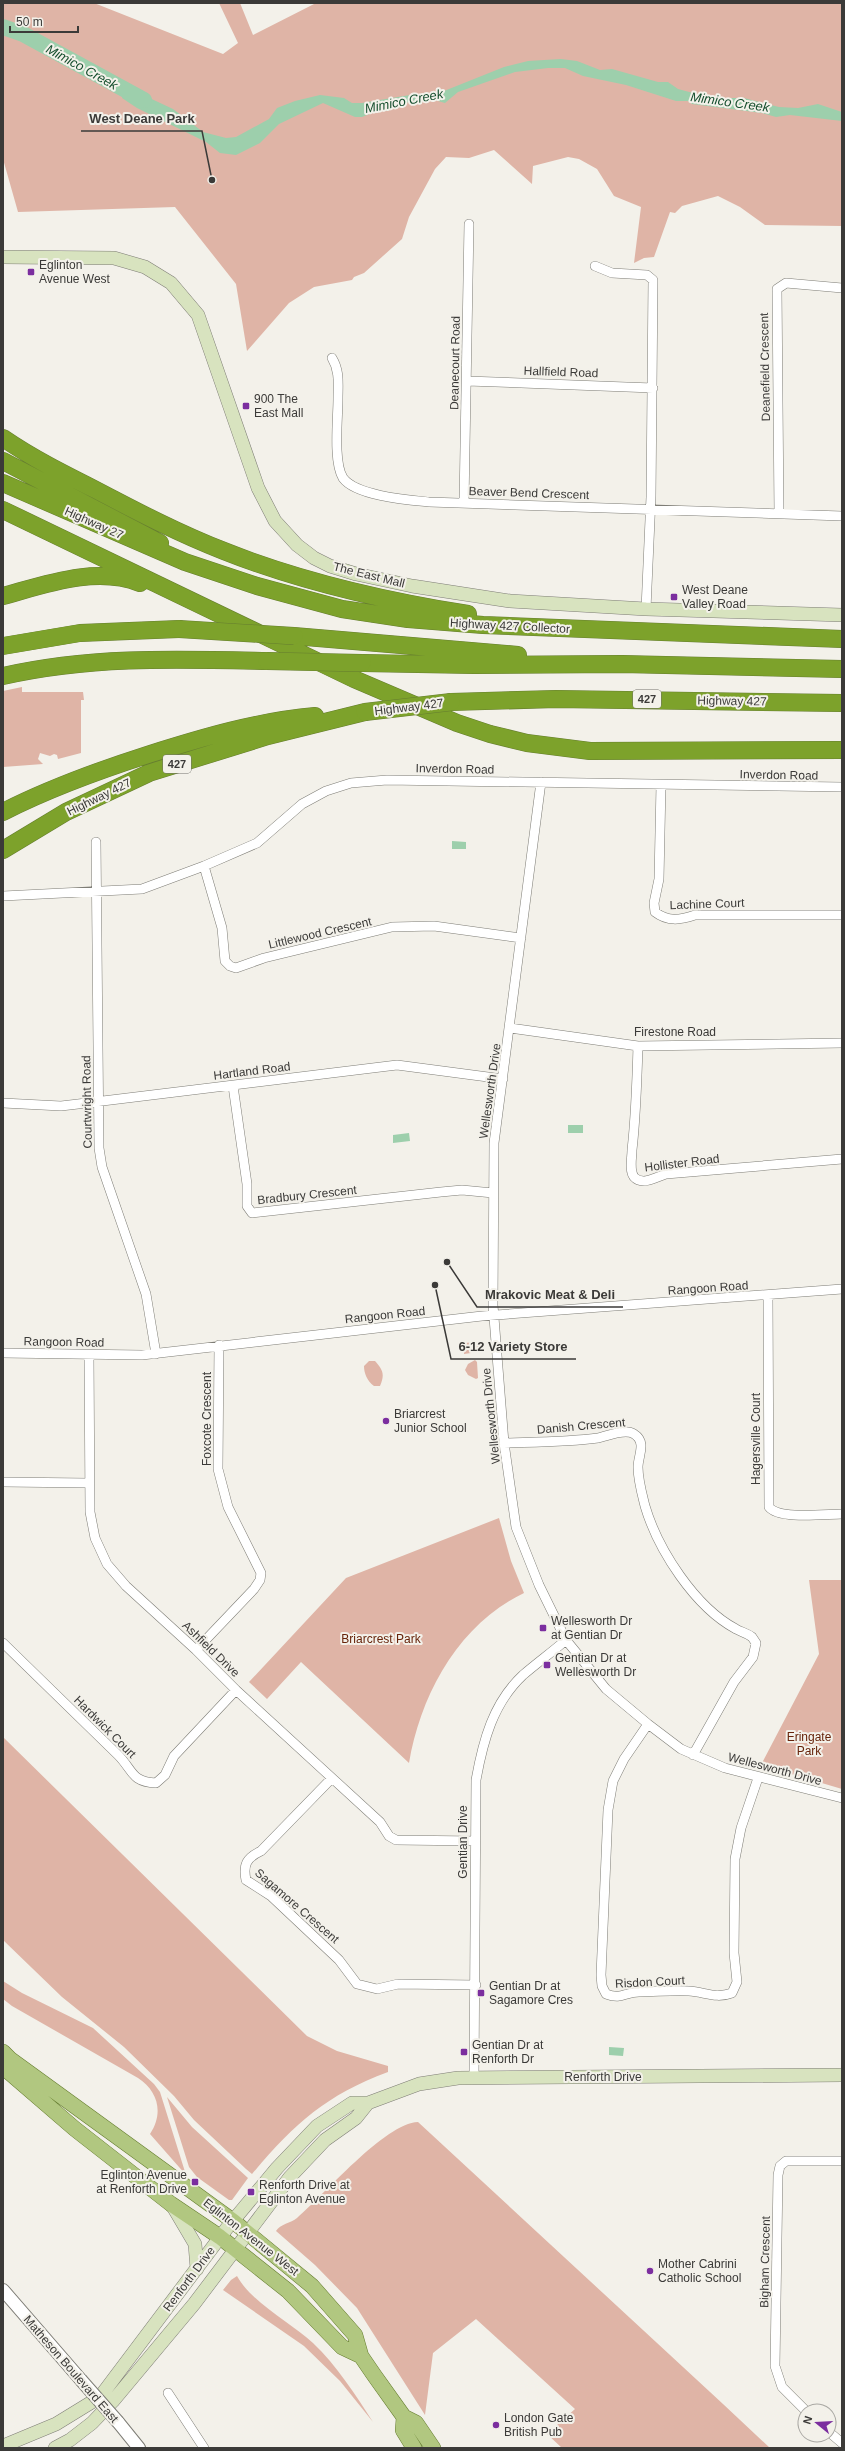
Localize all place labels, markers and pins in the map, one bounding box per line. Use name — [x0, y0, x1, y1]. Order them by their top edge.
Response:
callout: West Deane Park — [81, 106, 202, 131]
place label: Eglinton Avenue West — [39, 258, 111, 286]
marker: Eglinton Avenue West — [26, 267, 36, 277]
place label: 900 The East Mall — [254, 392, 303, 420]
marker: 900 The East Mall — [241, 401, 251, 411]
place label: West Deane Valley Road — [682, 583, 748, 611]
marker: West Deane Valley Road — [669, 592, 679, 602]
callout: Mrakovic Meat & Deli — [477, 1282, 623, 1307]
callout: 6-12 Variety Store — [451, 1334, 576, 1359]
place label: Briarcrest Junior School — [394, 1407, 467, 1435]
marker: Briarcrest Junior School — [381, 1416, 391, 1426]
place label: Wellesworth Dr at Gentian Dr — [551, 1614, 632, 1642]
marker: Wellesworth Dr at Gentian Dr — [538, 1623, 548, 1633]
place label: Gentian Dr at Wellesworth Dr — [555, 1651, 636, 1679]
marker: Gentian Dr at Wellesworth Dr — [542, 1660, 552, 1670]
place label: Gentian Dr at Sagamore Cres — [489, 1979, 573, 2007]
marker: Gentian Dr at Sagamore Cres — [476, 1988, 486, 1998]
place label: Gentian Dr at Renforth Dr — [472, 2038, 544, 2066]
marker: Gentian Dr at Renforth Dr — [459, 2047, 469, 2057]
place label: Eglinton Avenue at Renforth Drive — [96, 2168, 187, 2196]
marker: Eglinton Avenue at Renforth Drive — [190, 2177, 200, 2187]
place label: Renforth Drive at Eglinton Avenue — [259, 2178, 350, 2206]
marker: Renforth Drive at Eglinton Avenue — [246, 2187, 256, 2197]
place label: Mother Cabrini Catholic School — [658, 2257, 741, 2285]
marker: Mother Cabrini Catholic School — [645, 2266, 655, 2276]
place label: London Gate British Pub — [504, 2411, 574, 2439]
marker: London Gate British Pub — [491, 2420, 501, 2430]

